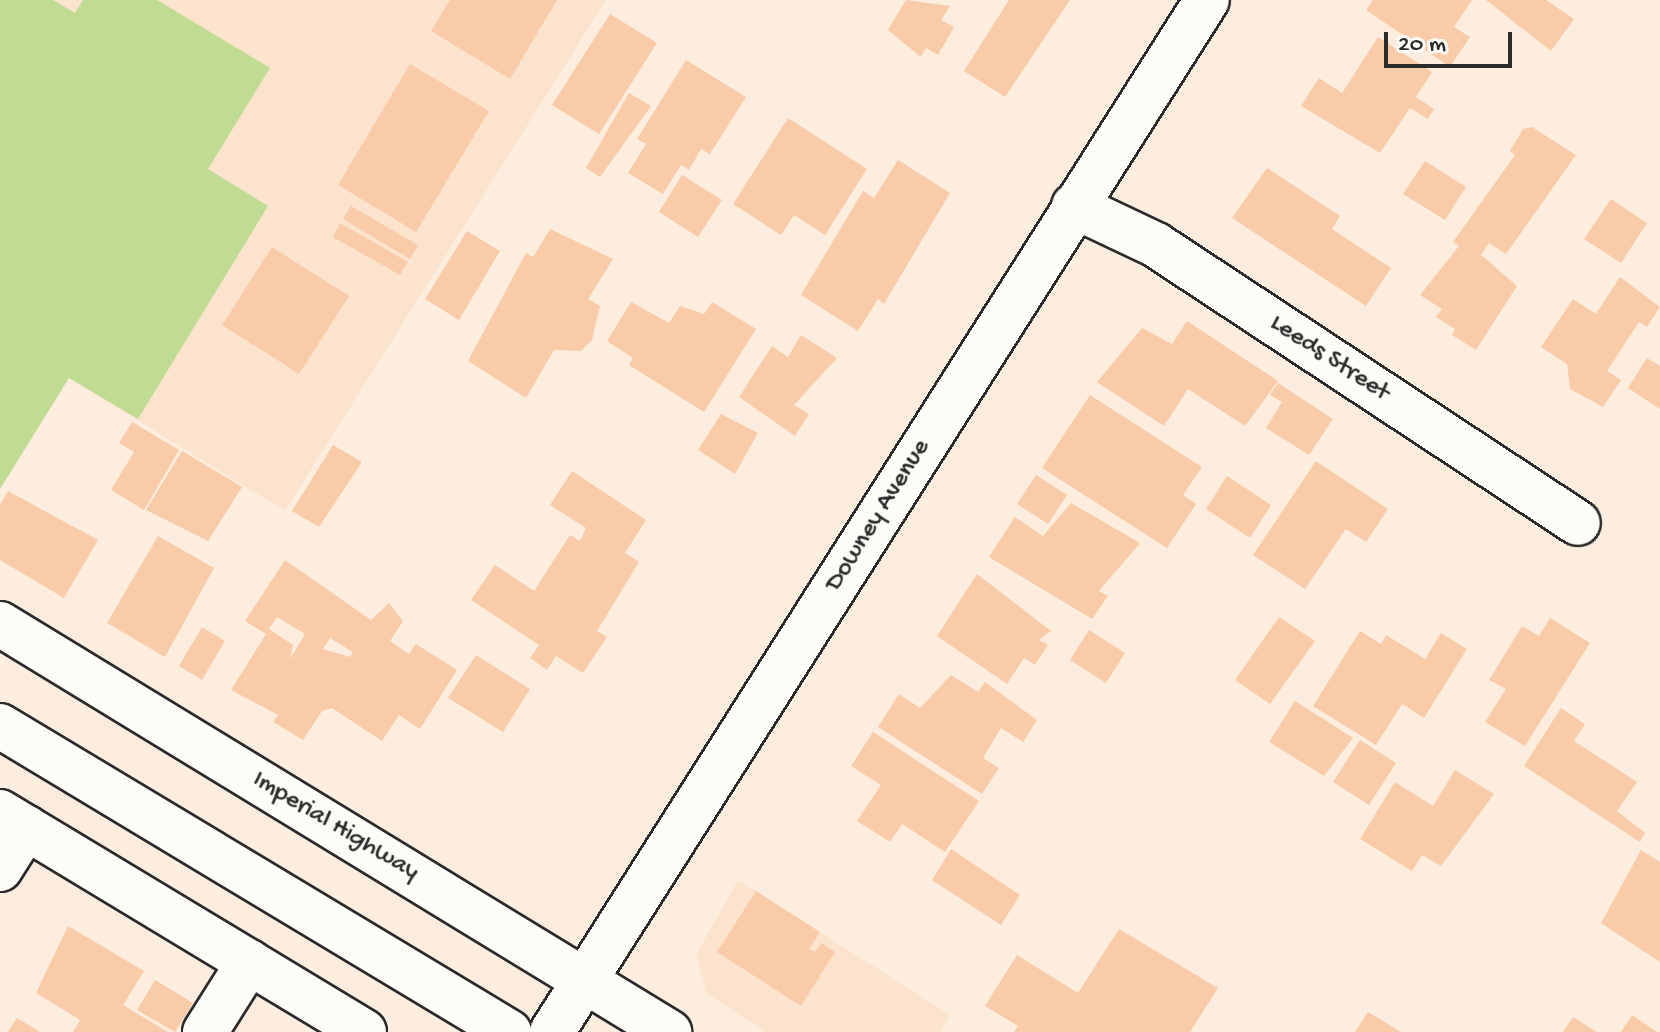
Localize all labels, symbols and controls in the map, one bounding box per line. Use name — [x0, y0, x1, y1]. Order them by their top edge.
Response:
scale bar — [1388, 16, 1516, 66]
text: 20 m — [1398, 31, 1446, 60]
street label: Leeds Street — [1263, 309, 1395, 409]
street label: Downey Avenue — [820, 434, 938, 598]
street label: Imperial Highway — [246, 765, 424, 889]

